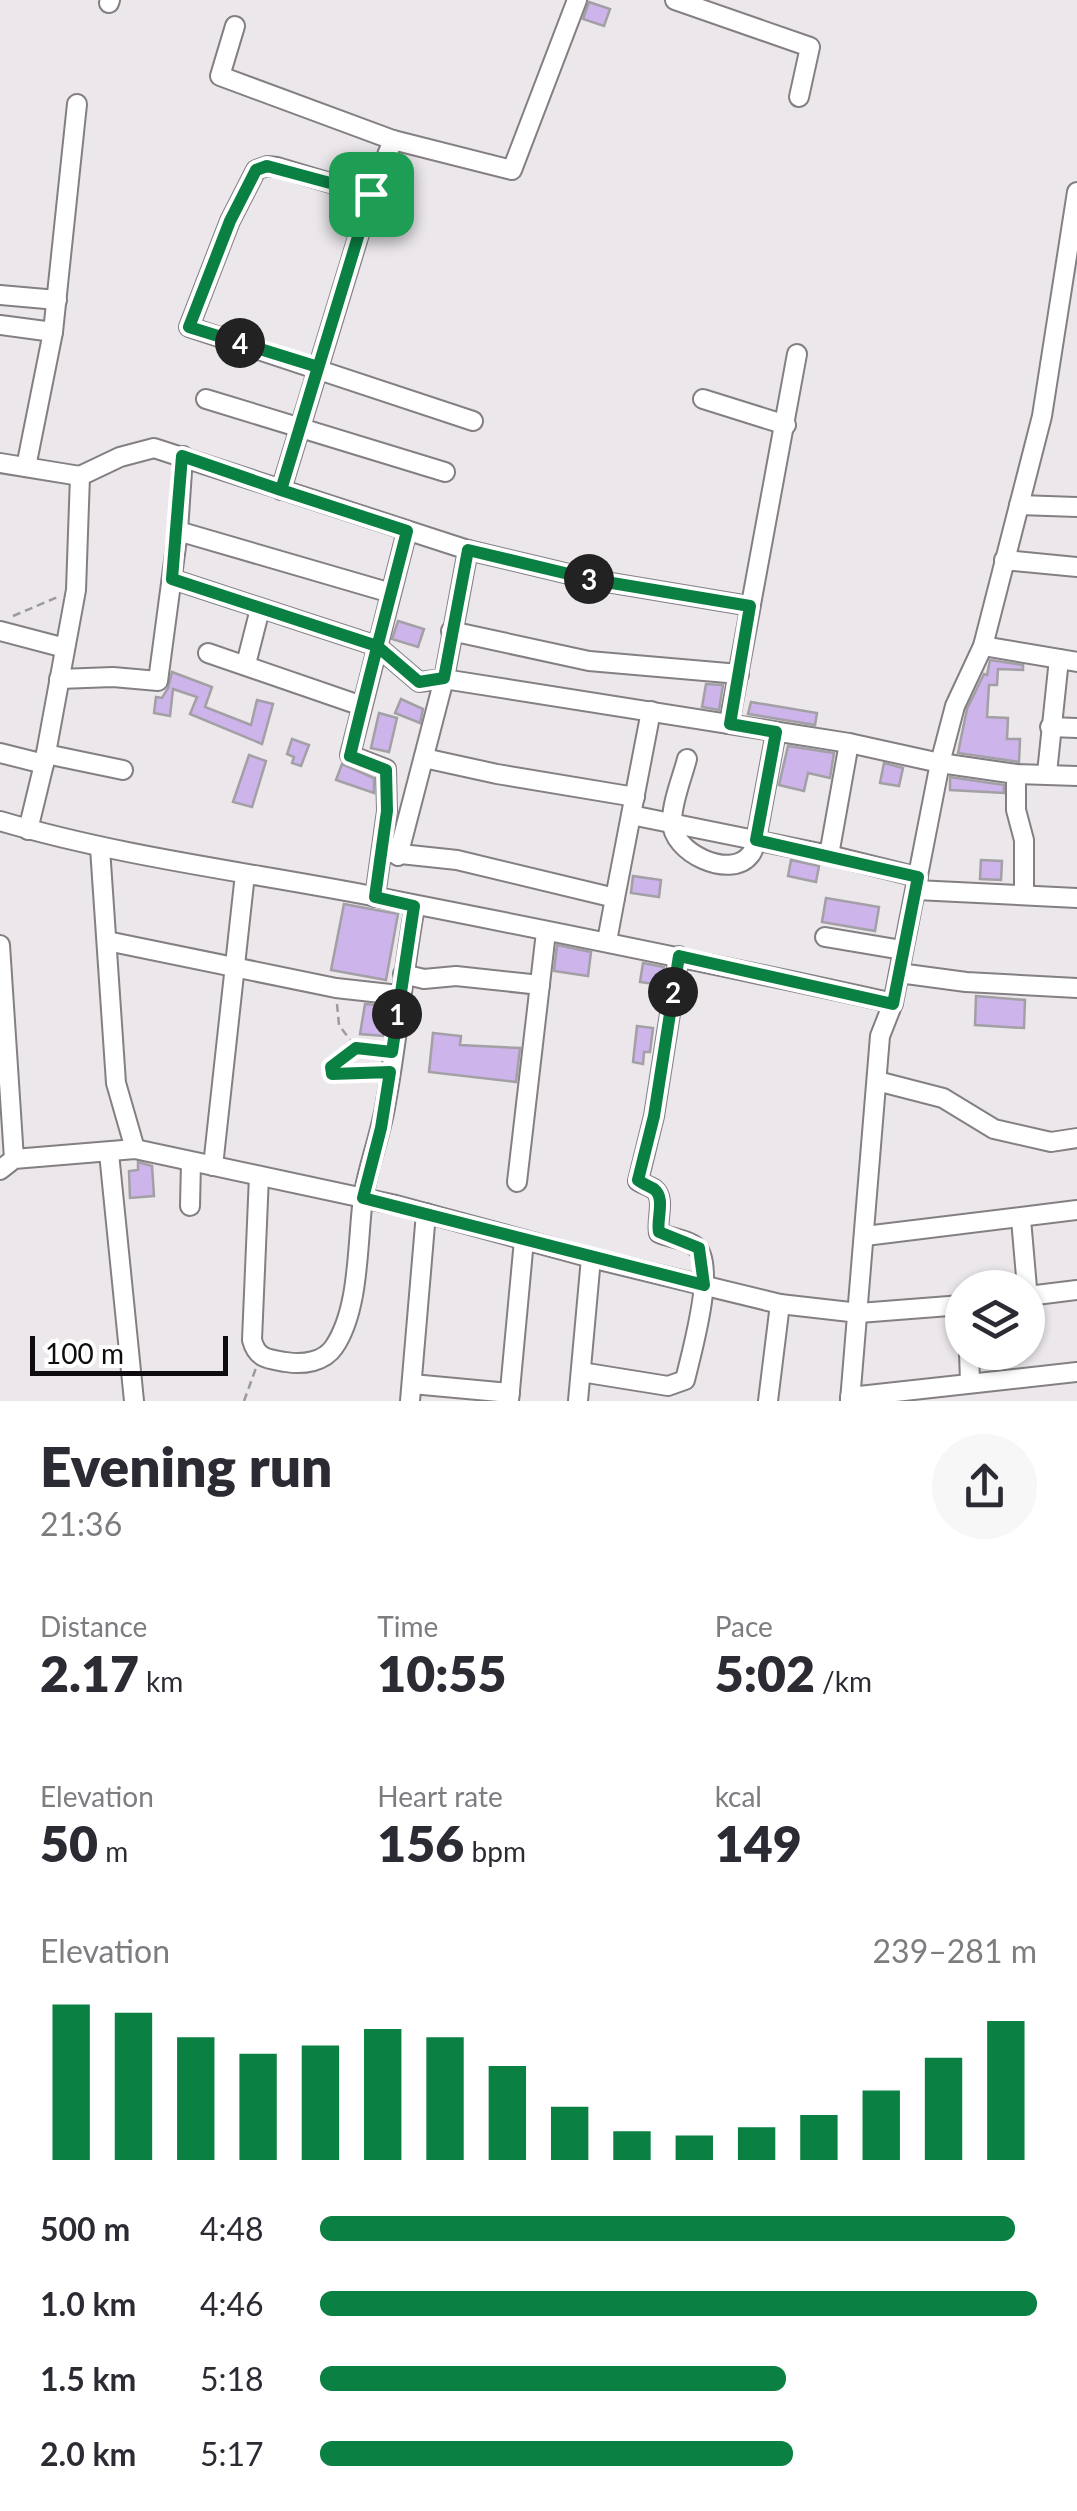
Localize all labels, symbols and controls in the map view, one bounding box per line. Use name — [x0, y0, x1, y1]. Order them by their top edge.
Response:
pin — [329, 152, 414, 237]
icon: arrive — [344, 167, 399, 222]
pin: 4 — [215, 318, 265, 368]
text: 4 — [232, 326, 248, 360]
pin: 3 — [564, 554, 614, 604]
text: 3 — [581, 562, 597, 596]
pin: 2 — [648, 967, 698, 1017]
text: 2 — [665, 975, 681, 1009]
pin: 1 — [372, 989, 422, 1039]
text: 1 — [389, 997, 405, 1031]
map controls — [945, 1270, 1045, 1370]
button: layers — [945, 1270, 1045, 1370]
scale bar — [30, 1331, 228, 1376]
text: 100 m — [45, 1336, 124, 1370]
text: Evening run — [40, 1433, 332, 1499]
button: share — [932, 1434, 1037, 1539]
text: 21:36 — [40, 1504, 122, 1543]
text: Distance — [40, 1609, 147, 1643]
text: Time — [377, 1609, 438, 1643]
text: Pace — [715, 1609, 773, 1643]
text: 2.17 — [40, 1643, 139, 1703]
text: 10:55 — [377, 1643, 507, 1703]
text: 5:02 — [715, 1643, 815, 1703]
text: km — [139, 1664, 183, 1698]
text: /km — [815, 1664, 872, 1698]
text: Elevation — [40, 1779, 154, 1813]
text: Heart rate — [377, 1779, 503, 1813]
text: kcal — [715, 1779, 762, 1813]
text: 50 — [40, 1813, 98, 1873]
text: 156 — [377, 1813, 464, 1873]
text: 149 — [715, 1813, 802, 1873]
text: m — [98, 1834, 128, 1868]
text: bpm — [464, 1834, 526, 1868]
text: Elevation — [40, 1931, 170, 1970]
text: 239–281 m — [873, 1931, 1037, 1970]
text: 500 m — [40, 2209, 130, 2248]
text: 4:48 — [200, 2209, 264, 2248]
text: 1.0 km — [40, 2284, 136, 2323]
text: 4:46 — [200, 2284, 264, 2323]
text: 1.5 km — [40, 2359, 136, 2398]
text: 5:18 — [200, 2359, 264, 2398]
text: 2.0 km — [40, 2434, 136, 2473]
text: 5:17 — [200, 2434, 264, 2473]

